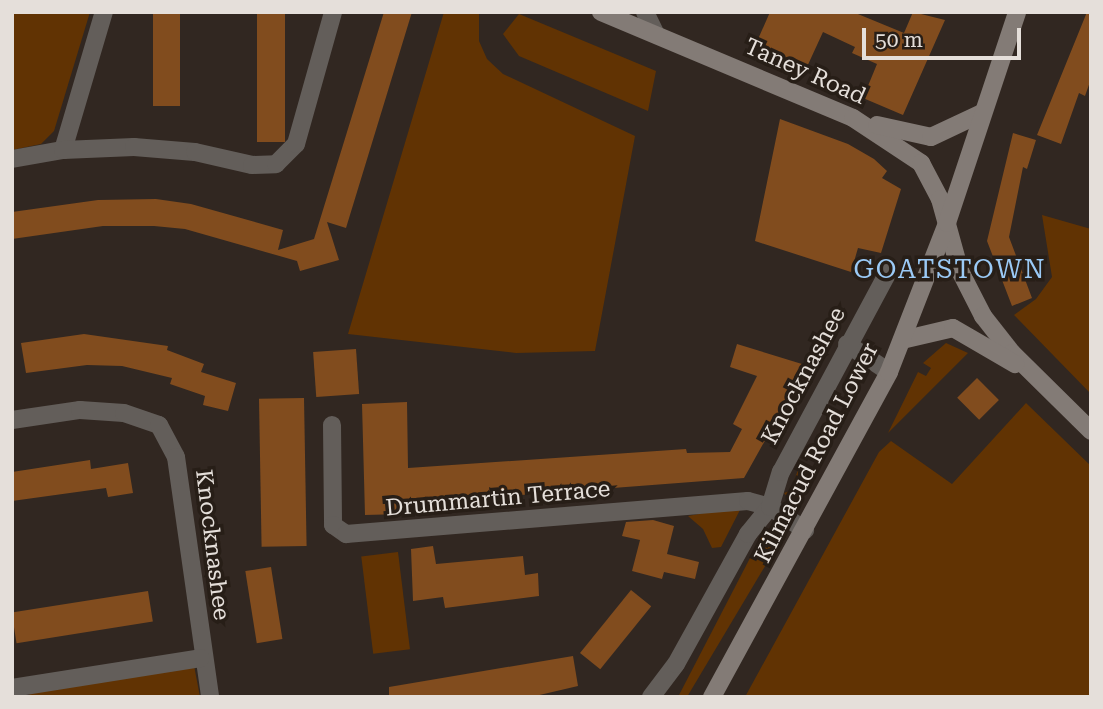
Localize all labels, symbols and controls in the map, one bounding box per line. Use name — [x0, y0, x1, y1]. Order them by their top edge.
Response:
scale bar — [865, 14, 1024, 58]
text: 50 m — [875, 28, 923, 52]
street label: Taney Road — [740, 33, 870, 111]
district label: GOATSTOWN — [855, 254, 1045, 286]
street label: Knocknashee — [756, 303, 852, 449]
street label: Kilmacud Road Lower — [750, 338, 884, 568]
street label: Knocknashee — [189, 468, 235, 622]
street label: Drummartin Terrace — [385, 475, 611, 523]

